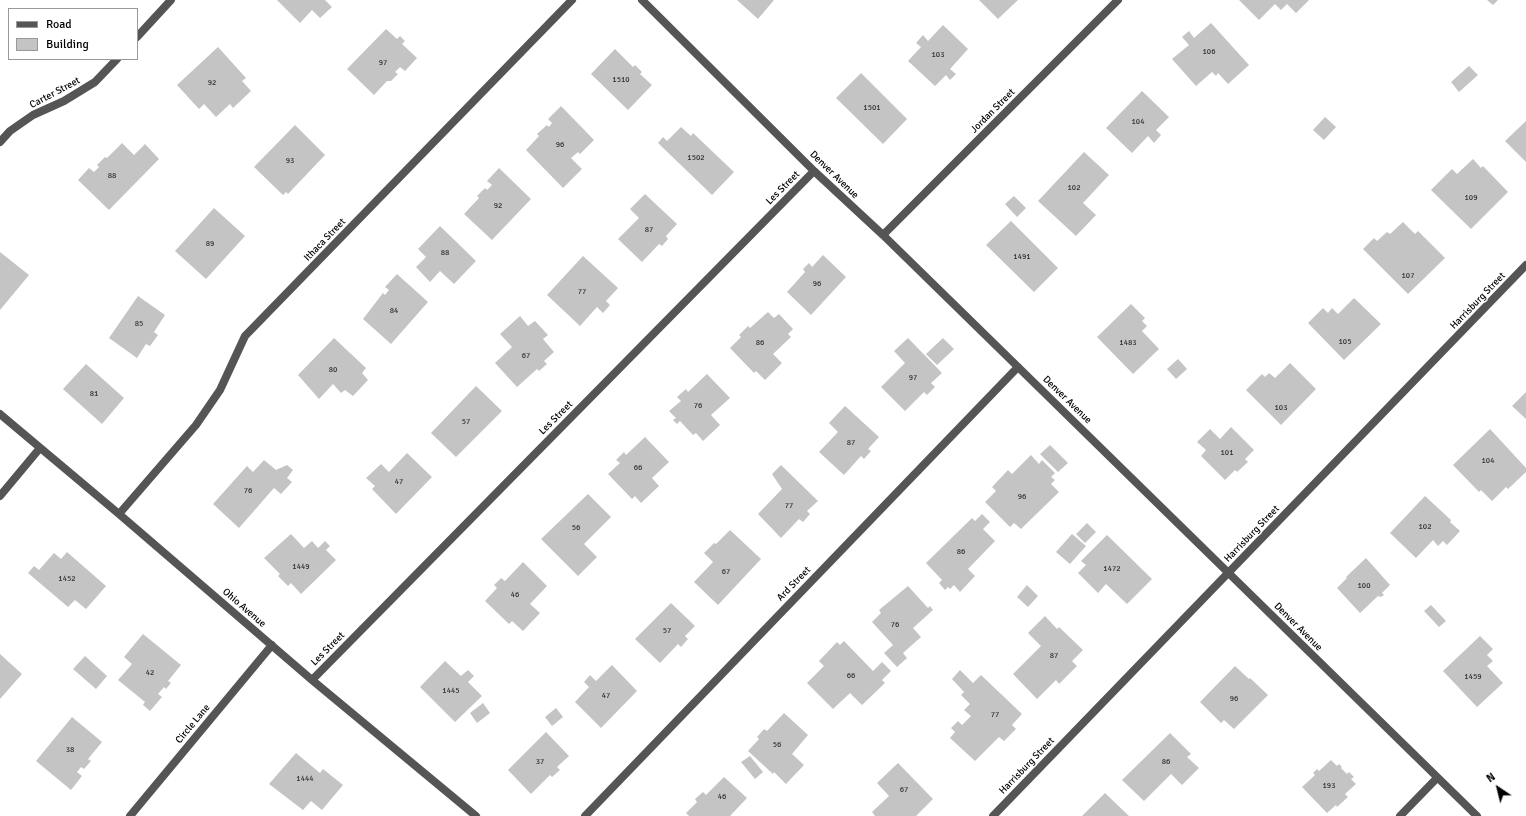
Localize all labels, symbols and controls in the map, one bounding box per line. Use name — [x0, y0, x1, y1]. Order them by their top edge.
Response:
legend — [8, 8, 138, 60]
text: Road — [46, 17, 72, 32]
text: Building — [46, 37, 89, 52]
house number: 106 — [1203, 47, 1215, 57]
house number: 103 — [932, 50, 944, 60]
house number: 97 — [379, 58, 387, 68]
street label: Carter Street — [28, 75, 82, 111]
house number: 1510 — [612, 75, 630, 85]
house number: 92 — [208, 78, 216, 88]
street label: Jordan Street — [968, 86, 1018, 136]
house number: 1501 — [863, 103, 881, 113]
house number: 104 — [1132, 117, 1144, 127]
house number: 96 — [556, 140, 564, 150]
street label: Denver Avenue — [807, 149, 861, 201]
house number: 1502 — [687, 153, 705, 163]
house number: 93 — [286, 156, 294, 166]
street label: Les Street — [764, 169, 802, 207]
house number: 88 — [108, 171, 116, 181]
house number: 102 — [1068, 183, 1080, 193]
house number: 109 — [1465, 193, 1477, 203]
house number: 92 — [494, 201, 502, 211]
street label: Ithaca Street — [302, 216, 348, 264]
house number: 87 — [645, 225, 653, 235]
house number: 89 — [206, 239, 214, 249]
house number: 88 — [441, 248, 449, 258]
house number: 1491 — [1013, 252, 1031, 262]
street label: Harrisburg Street — [1448, 270, 1508, 332]
house number: 107 — [1402, 271, 1414, 281]
house number: 96 — [813, 279, 821, 289]
house number: 77 — [578, 287, 586, 297]
house number: 84 — [390, 306, 398, 316]
house number: 85 — [135, 319, 143, 329]
house number: 105 — [1339, 337, 1351, 347]
house number: 86 — [756, 338, 764, 348]
house number: 1483 — [1119, 338, 1137, 348]
house number: 67 — [522, 351, 530, 361]
house number: 80 — [329, 365, 337, 375]
house number: 97 — [909, 373, 917, 383]
street label: Denver Avenue — [1040, 374, 1094, 426]
house number: 81 — [90, 389, 98, 399]
street label: Les Street — [537, 399, 575, 437]
house number: 76 — [694, 401, 702, 411]
house number: 103 — [1275, 403, 1287, 413]
house number: 57 — [462, 417, 470, 427]
house number: 87 — [847, 438, 855, 448]
house number: 101 — [1221, 448, 1233, 458]
house number: 104 — [1482, 456, 1494, 466]
house number: 66 — [634, 463, 642, 473]
house number: 47 — [395, 477, 403, 487]
house number: 76 — [244, 486, 252, 496]
house number: 96 — [1018, 492, 1026, 502]
house number: 77 — [785, 501, 793, 511]
street label: Harrisburg Street — [1222, 503, 1282, 565]
house number: 102 — [1419, 522, 1431, 532]
house number: 56 — [572, 523, 580, 533]
house number: 86 — [957, 547, 965, 557]
house number: 1449 — [292, 562, 310, 572]
street label: Ard Street — [775, 564, 813, 604]
house number: 1472 — [1103, 564, 1121, 574]
house number: 67 — [722, 567, 730, 577]
house number: 1452 — [58, 574, 76, 584]
house number: 100 — [1358, 581, 1370, 591]
street label: Ohio Avenue — [220, 586, 268, 630]
house number: 46 — [511, 590, 519, 600]
street label: Denver Avenue — [1271, 600, 1325, 654]
house number: 76 — [891, 620, 899, 630]
house number: 57 — [663, 626, 671, 636]
street label: Les Street — [309, 630, 347, 668]
house number: 87 — [1050, 651, 1058, 661]
house number: 42 — [146, 668, 154, 678]
house number: 66 — [847, 671, 855, 681]
house number: 1459 — [1464, 672, 1482, 682]
house number: 1445 — [442, 686, 460, 696]
house number: 47 — [602, 691, 610, 701]
house number: 96 — [1230, 694, 1238, 704]
street label: Circle Lane — [173, 702, 213, 746]
house number: 77 — [991, 710, 999, 720]
street label: Harrisburg Street — [997, 735, 1057, 797]
house number: 56 — [773, 740, 781, 750]
house number: 38 — [66, 745, 74, 755]
house number: 37 — [536, 757, 544, 767]
house number: 86 — [1162, 757, 1170, 767]
north arrow — [1478, 768, 1518, 808]
text: N — [1484, 770, 1498, 785]
house number: 1444 — [296, 774, 314, 784]
house number: 193 — [1323, 781, 1335, 791]
house number: 67 — [900, 785, 908, 795]
house number: 46 — [718, 792, 726, 802]

